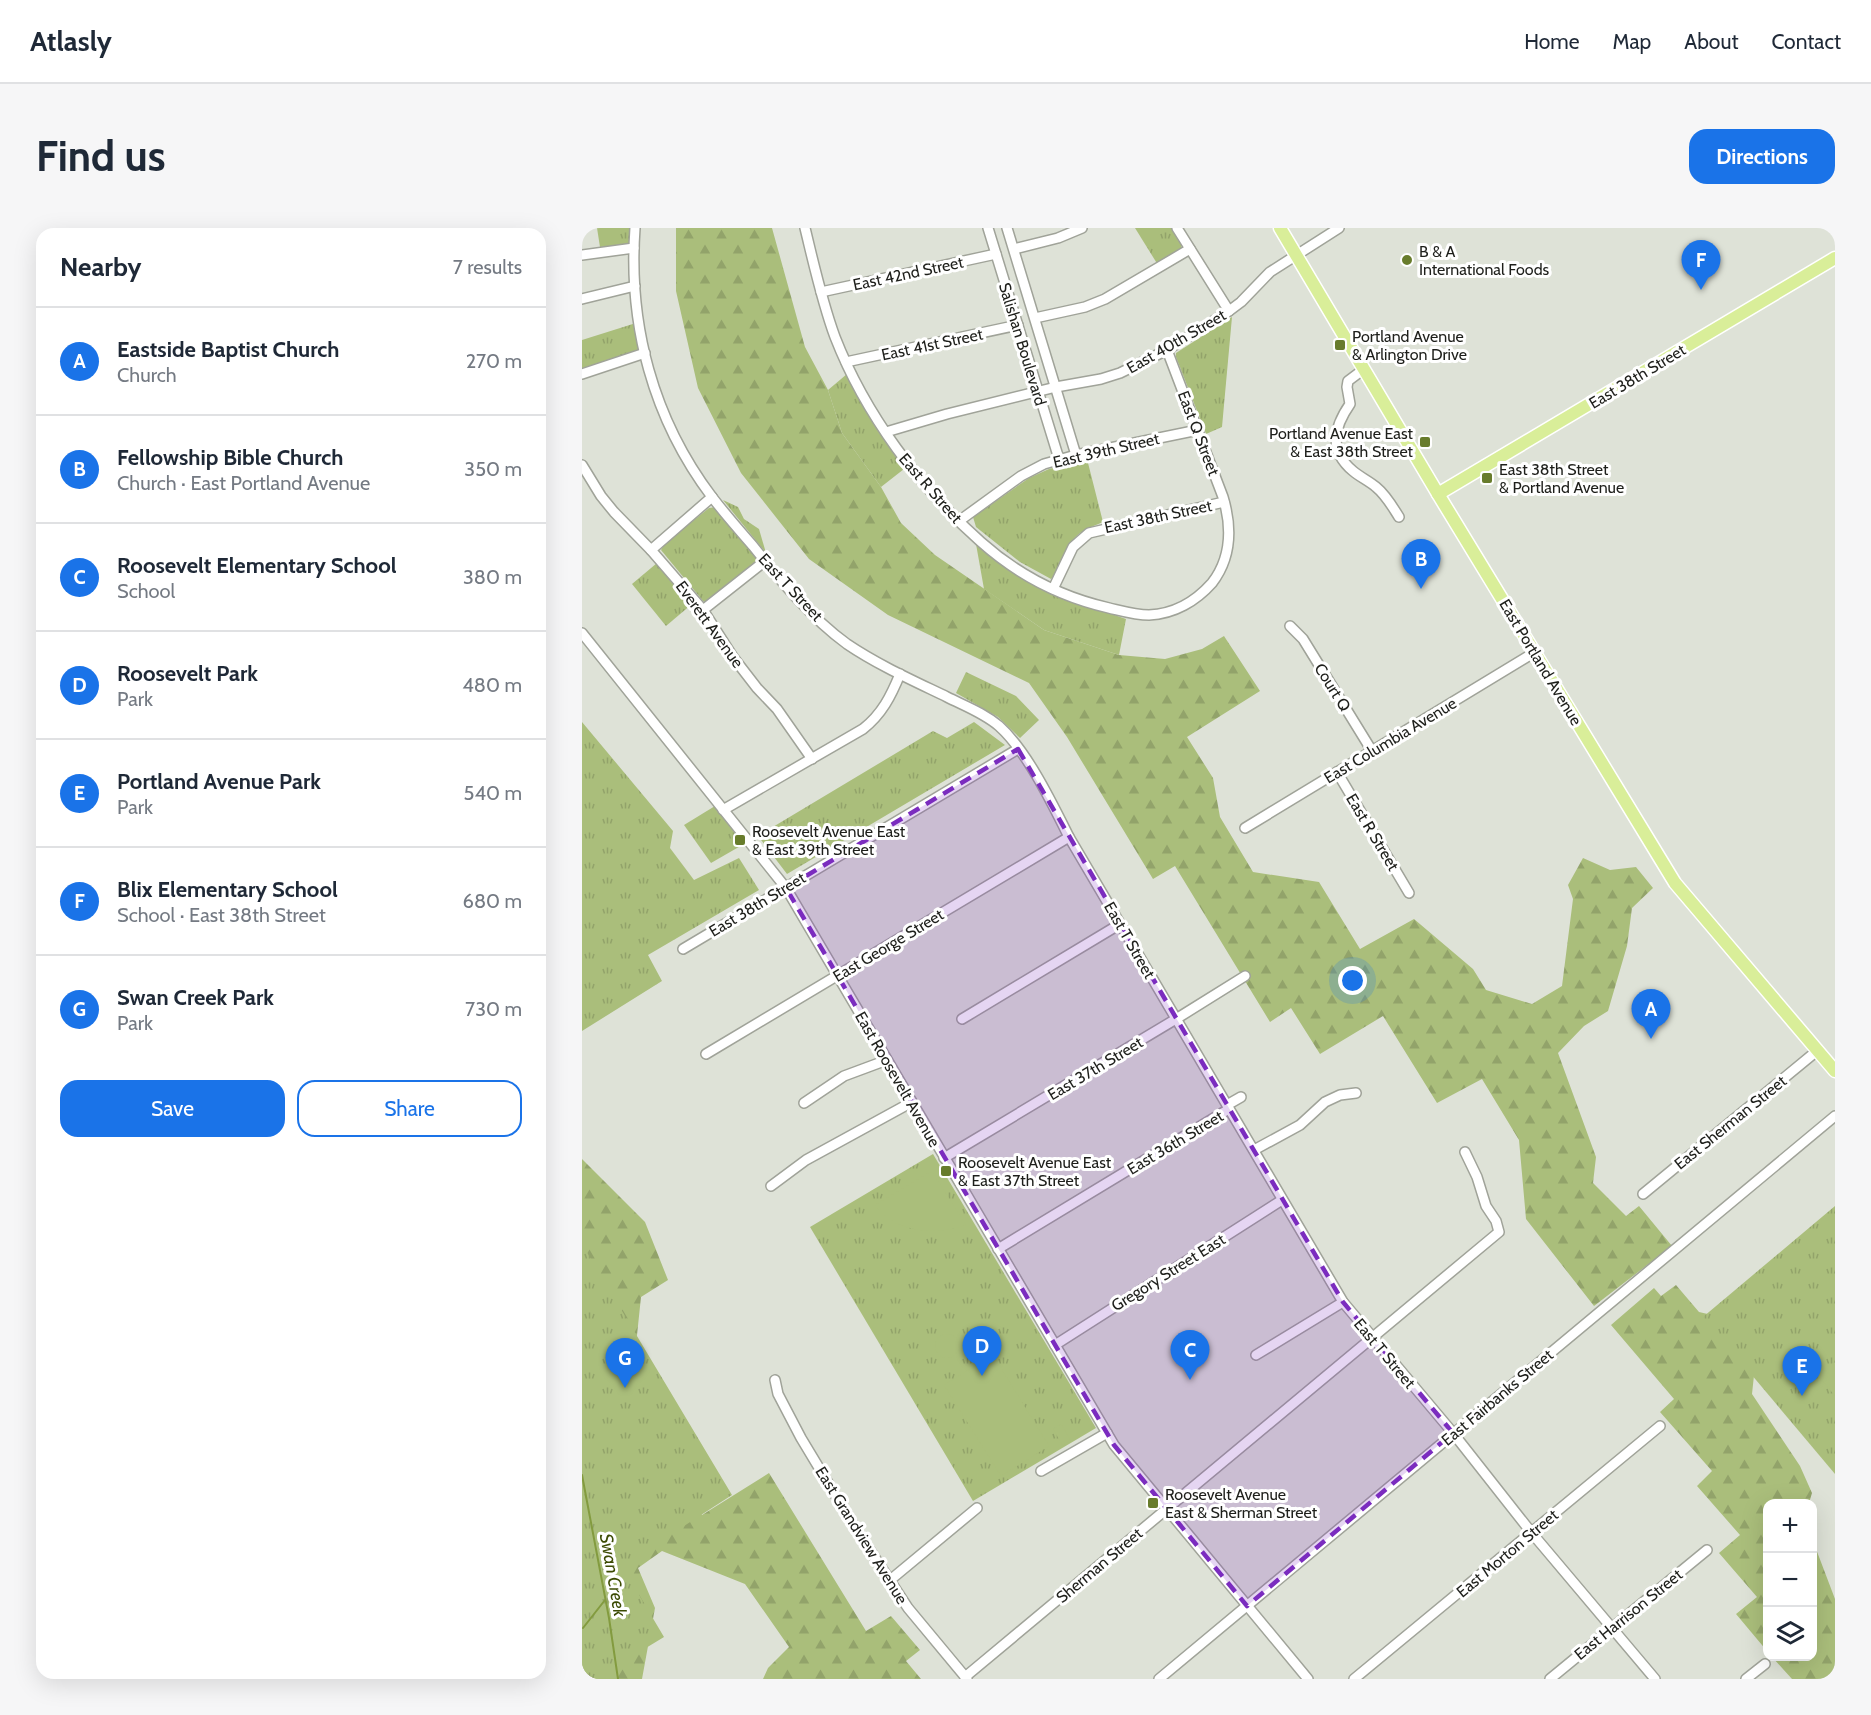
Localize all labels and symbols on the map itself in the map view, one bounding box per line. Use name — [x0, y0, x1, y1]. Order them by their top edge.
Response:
pin: F — [1682, 241, 1720, 290]
place label: B & A International Foods — [1419, 242, 1550, 279]
street label: East 42nd Street — [851, 252, 966, 294]
marker: B & A International Foods — [1400, 253, 1414, 267]
street label: Salishan Boulevard — [995, 280, 1050, 408]
street label: East 40th Street — [1123, 305, 1230, 378]
street label: East 41st Street — [880, 324, 985, 365]
place label: Portland Avenue & Arlington Drive — [1352, 327, 1467, 364]
marker: Portland Avenue & Arlington Drive — [1333, 338, 1347, 352]
street label: East 38th Street — [1586, 340, 1690, 413]
street label: East Q Street — [1174, 388, 1224, 479]
place label: Portland Avenue East & East 38th Street — [1269, 424, 1414, 461]
street label: East 39th Street — [1051, 429, 1162, 472]
marker: Portland Avenue East & East 38th Street — [1418, 435, 1432, 449]
street label: East R Street — [895, 449, 967, 528]
place label: East 38th Street & Portland Avenue — [1499, 460, 1624, 497]
marker: East 38th Street & Portland Avenue — [1480, 471, 1494, 485]
street label: East 38th Street — [1103, 496, 1214, 537]
pin: B — [1402, 540, 1440, 589]
street label: East T Street — [755, 550, 827, 625]
street label: Everett Avenue — [672, 577, 747, 671]
street label: East Portland Avenue — [1495, 596, 1586, 729]
street label: Court Q — [1310, 660, 1355, 715]
street label: East Columbia Avenue — [1321, 693, 1460, 787]
street label: East R Street — [1342, 790, 1403, 875]
place label: Roosevelt Avenue East & East 39th Street — [752, 822, 906, 859]
marker: Roosevelt Avenue East & East 39th Street — [733, 833, 747, 847]
street label: East 38th Street — [706, 868, 810, 941]
street label: East T Street — [1100, 899, 1159, 983]
street label: East George Street — [830, 905, 948, 986]
your location — [1338, 966, 1367, 995]
pin: A — [1632, 990, 1670, 1039]
street label: East Roosevelt Avenue — [851, 1008, 944, 1150]
street label: East 37th Street — [1044, 1032, 1147, 1104]
street label: East Sherman Street — [1670, 1071, 1791, 1173]
street label: East 36th Street — [1124, 1106, 1227, 1179]
place label: Roosevelt Avenue East & East 37th Street — [958, 1153, 1112, 1190]
marker: Roosevelt Avenue East & East 37th Street — [939, 1164, 953, 1178]
street label: Gregory Street East — [1108, 1229, 1229, 1315]
street label: East T Street — [1350, 1314, 1420, 1393]
pin: D — [962, 1326, 1002, 1376]
pin: C — [1170, 1330, 1210, 1380]
pin: G — [606, 1338, 645, 1388]
street label: East Fairbanks Street — [1438, 1345, 1557, 1450]
pin: E — [1782, 1346, 1822, 1396]
street label: East Grandview Avenue — [811, 1463, 912, 1608]
place label: Roosevelt Avenue East & Sherman Street — [1165, 1485, 1318, 1522]
marker: Roosevelt Avenue East & Sherman Street — [1146, 1496, 1160, 1510]
street label: East Morton Street — [1453, 1505, 1562, 1601]
street label: Sherman Street — [1052, 1523, 1147, 1607]
water label: Swan Creek — [595, 1532, 631, 1619]
street label: East Harrison Street — [1570, 1565, 1687, 1664]

